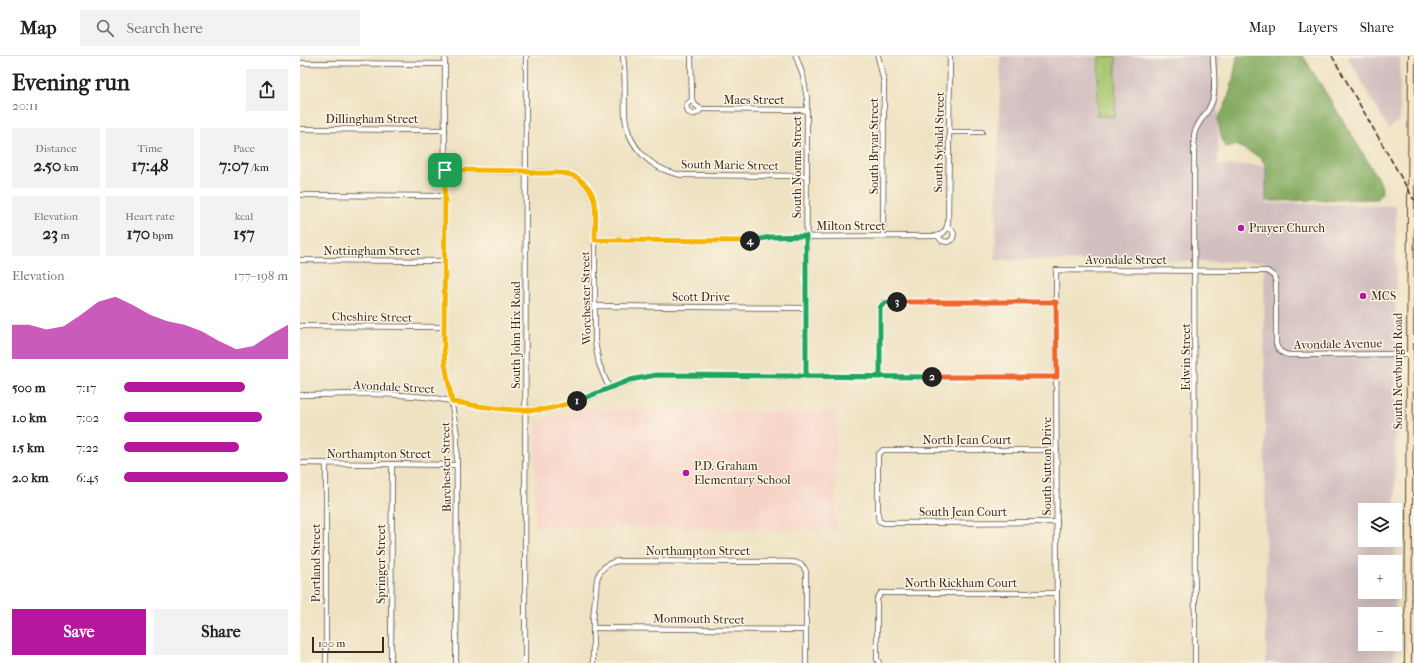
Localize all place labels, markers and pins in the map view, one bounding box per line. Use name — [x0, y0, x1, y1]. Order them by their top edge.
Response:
pin — [428, 153, 462, 187]
place label: Prayer Church — [1249, 221, 1325, 235]
marker: Prayer Church — [1236, 223, 1246, 233]
pin: 4 — [740, 231, 760, 251]
place label: MCS — [1371, 289, 1396, 303]
marker: MCS — [1358, 291, 1368, 301]
pin: 3 — [887, 292, 907, 312]
pin: 2 — [922, 367, 942, 387]
pin: 1 — [567, 391, 587, 411]
place label: P.D. Graham Elementary School — [694, 459, 791, 487]
marker: P.D. Graham Elementary School — [681, 468, 691, 478]

